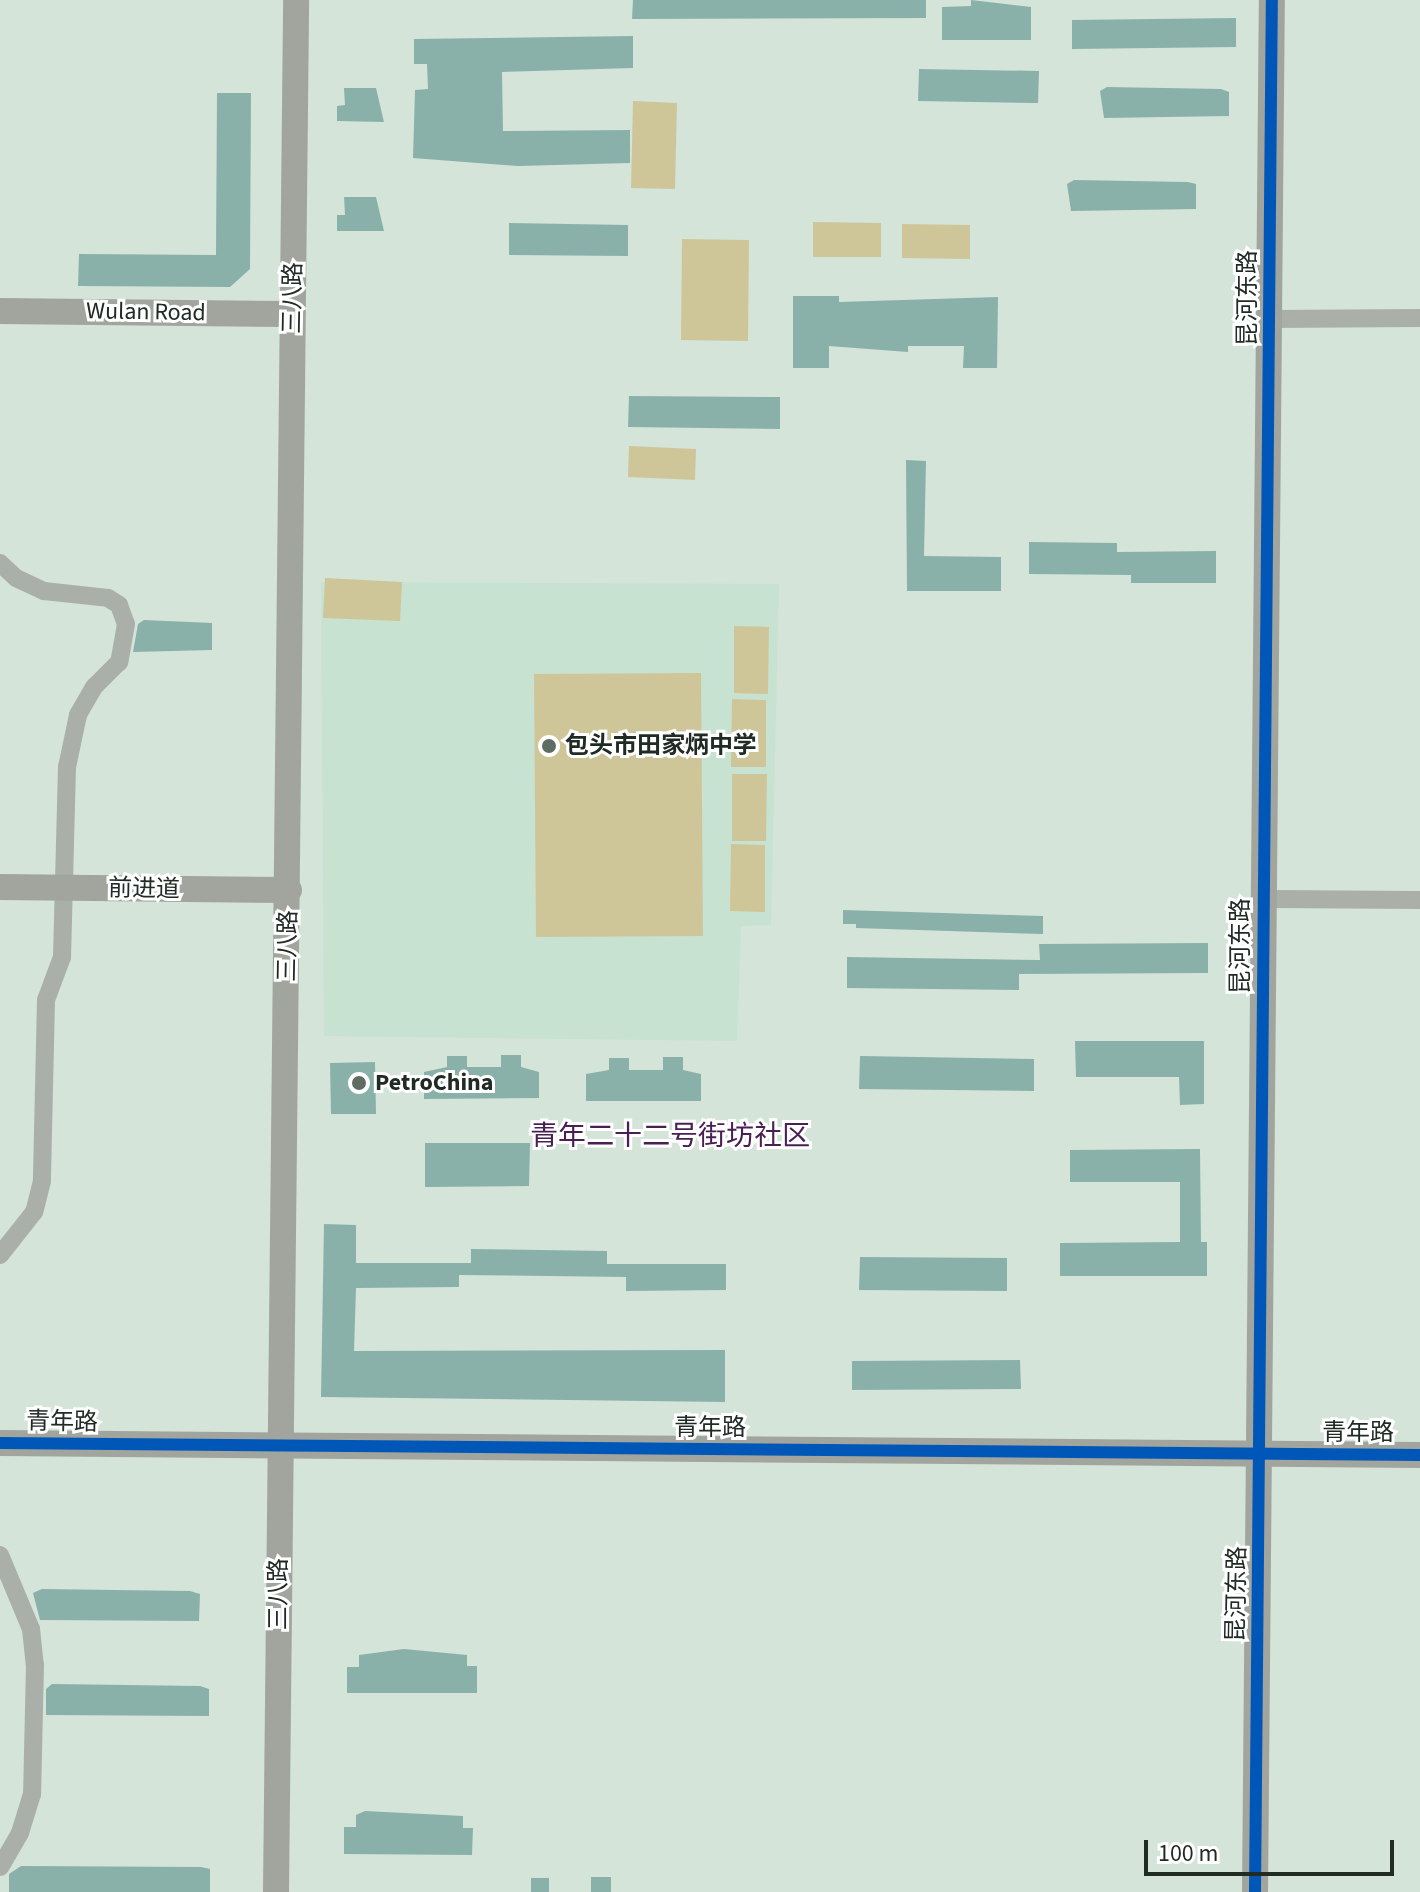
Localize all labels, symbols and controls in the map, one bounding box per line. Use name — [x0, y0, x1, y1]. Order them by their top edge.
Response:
street label: 昆河东路 — [1234, 250, 1262, 346]
street label: 三八路 — [278, 262, 308, 334]
street label: Wulan Road — [86, 297, 206, 327]
place label: 包头市田家炳中学 — [565, 732, 757, 760]
marker: 包头市田家炳中学 — [540, 737, 558, 755]
street label: 前进道 — [108, 874, 180, 904]
street label: 昆河东路 — [1227, 898, 1255, 994]
street label: 三八路 — [273, 910, 303, 982]
place label: PetroChina — [375, 1069, 493, 1097]
marker: PetroChina — [350, 1074, 368, 1092]
district label: 青年二十二号街坊社区 — [530, 1119, 810, 1153]
street label: 青年路 — [26, 1407, 98, 1437]
street label: 青年路 — [674, 1414, 746, 1442]
street label: 青年路 — [1322, 1419, 1394, 1447]
street label: 昆河东路 — [1222, 1546, 1252, 1642]
street label: 三八路 — [265, 1558, 293, 1630]
scale bar — [1148, 1824, 1398, 1874]
text: 100 m — [1158, 1836, 1218, 1871]

